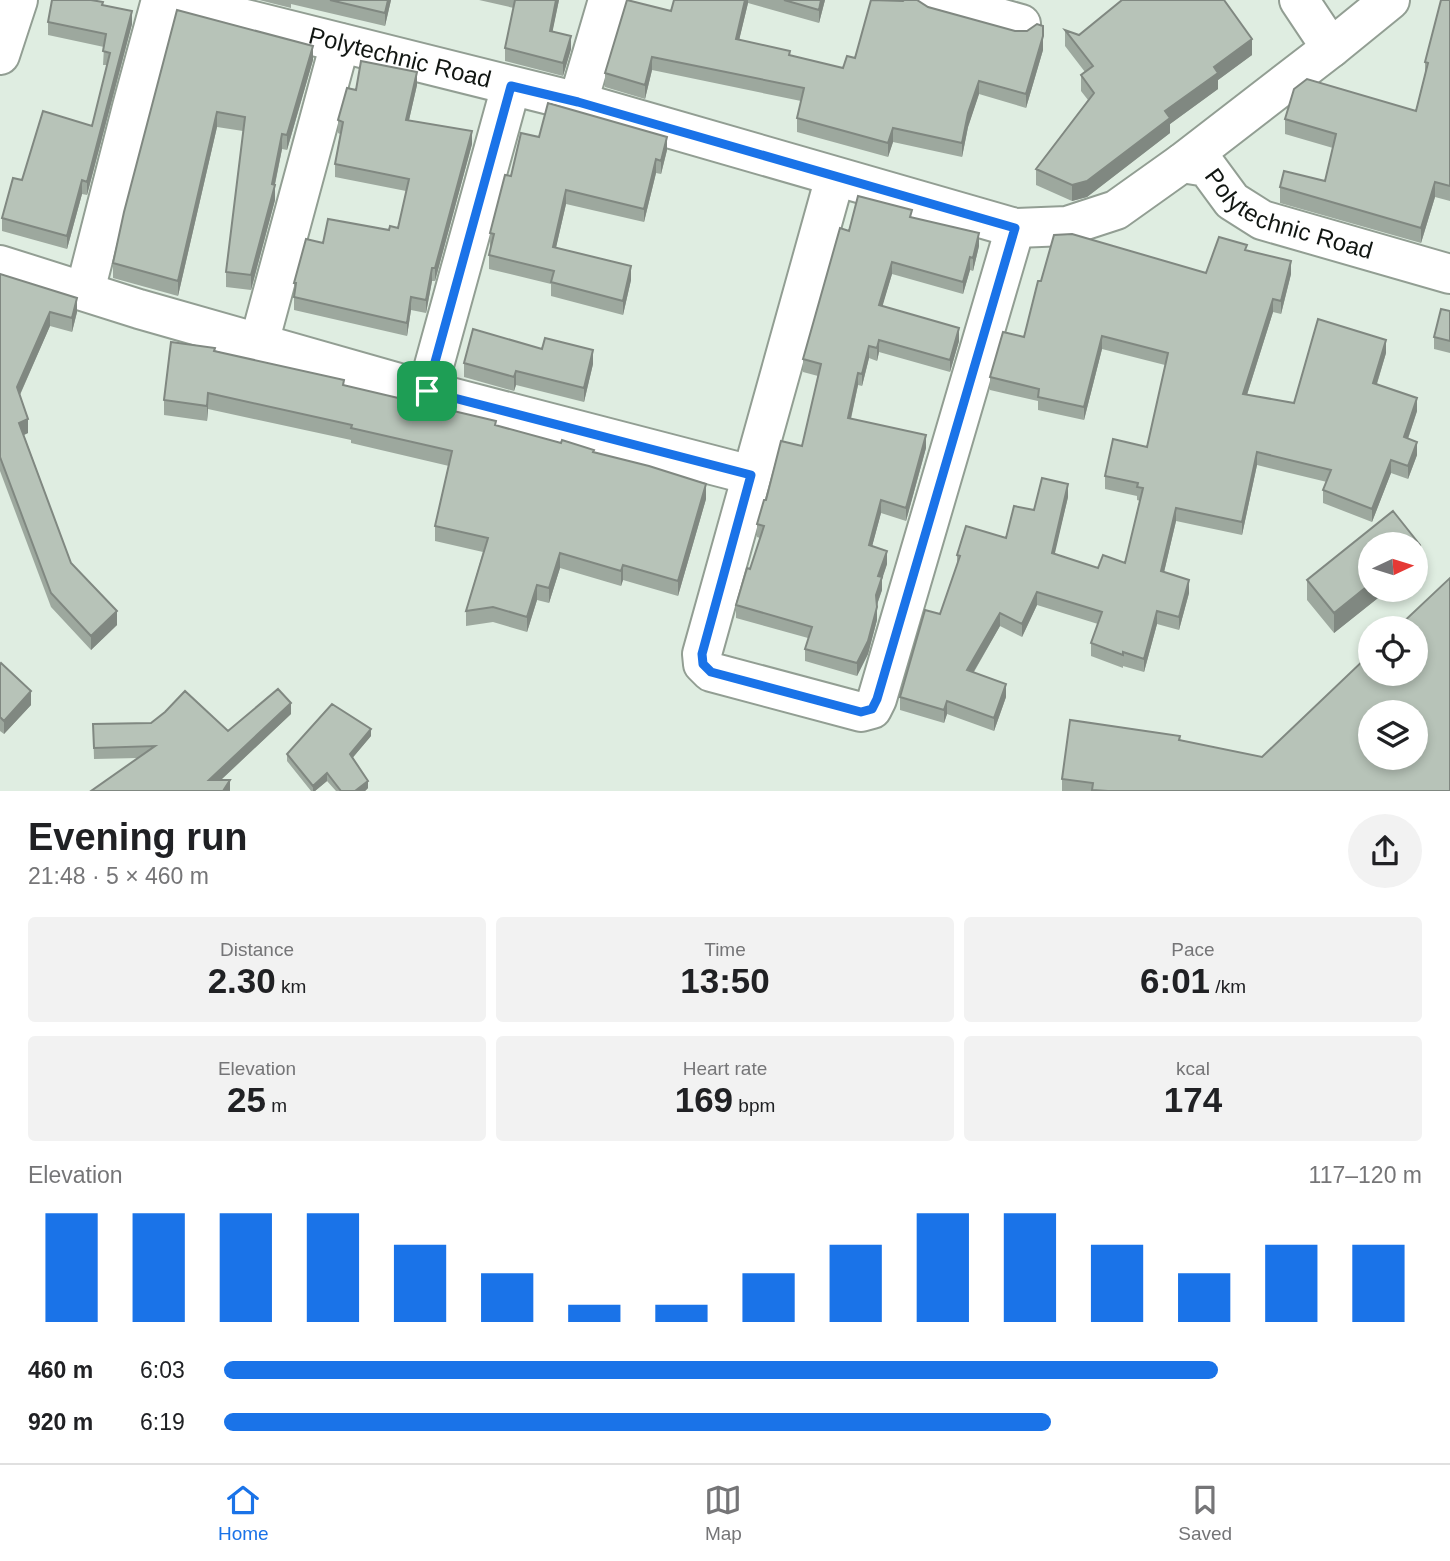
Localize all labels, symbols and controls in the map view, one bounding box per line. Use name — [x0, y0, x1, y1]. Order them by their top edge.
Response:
street label: Polytechnic Road — [306, 21, 494, 93]
street label: Polytechnic Road — [1200, 163, 1376, 264]
pin — [397, 361, 457, 421]
icon: arrive — [408, 372, 446, 410]
north arrow — [1358, 532, 1428, 602]
map controls — [1358, 532, 1428, 770]
button: locate — [1358, 616, 1428, 686]
button: layers — [1358, 700, 1428, 770]
button: share — [1348, 814, 1422, 888]
text: Evening run — [28, 816, 248, 858]
text: 21:48 · 5 × 460 m — [28, 863, 209, 889]
text: Distance — [220, 939, 294, 960]
text: Time — [704, 939, 746, 960]
text: Pace — [1171, 939, 1215, 960]
text: 2.30 — [208, 961, 276, 1000]
text: 13:50 — [680, 961, 770, 1000]
text: 6:01 — [1140, 961, 1210, 1000]
text: km — [276, 976, 306, 997]
text: /km — [1210, 976, 1246, 997]
text: Elevation — [218, 1058, 296, 1079]
text: Heart rate — [683, 1058, 767, 1079]
text: kcal — [1176, 1058, 1210, 1079]
text: 25 — [227, 1080, 266, 1119]
text: 169 — [675, 1080, 733, 1119]
text: 174 — [1164, 1080, 1222, 1119]
text: m — [266, 1095, 287, 1116]
text: bpm — [733, 1095, 775, 1116]
text: Elevation — [28, 1162, 123, 1188]
text: 117–120 m — [1309, 1162, 1422, 1188]
text: 460 m — [28, 1357, 93, 1383]
text: 6:03 — [140, 1357, 185, 1383]
text: 920 m — [28, 1409, 93, 1435]
text: 6:19 — [140, 1409, 185, 1435]
tab: Home — [218, 1481, 269, 1545]
tab: Map — [704, 1481, 742, 1545]
tab: Saved — [1178, 1481, 1232, 1545]

